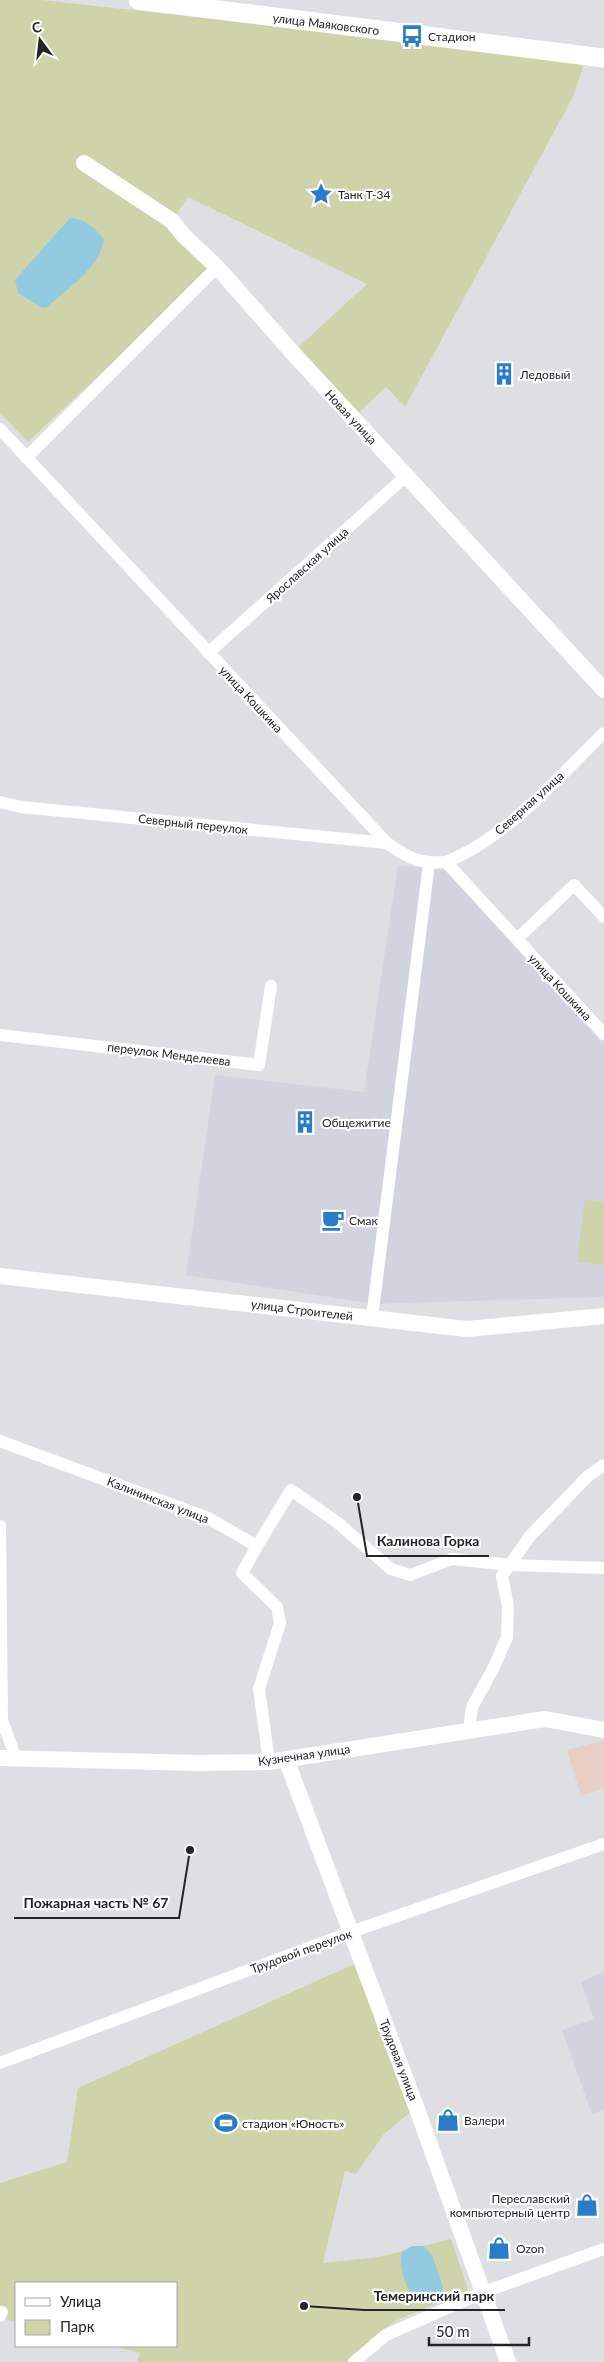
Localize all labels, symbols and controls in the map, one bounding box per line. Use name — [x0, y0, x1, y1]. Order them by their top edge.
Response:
street label: улица Маяковского — [272, 10, 380, 38]
north arrow — [15, 15, 65, 65]
text: С — [30, 17, 44, 36]
bus stop icon: Стадион — [399, 23, 425, 49]
place label: Стадион — [428, 29, 476, 44]
place icon: Танк Т-34 — [308, 181, 334, 207]
place label: Танк Т-34 — [338, 187, 390, 202]
building icon: Ледовый — [491, 361, 517, 387]
place label: Ледовый — [519, 367, 571, 382]
street label: Новая улица — [322, 386, 380, 448]
street label: Ярославская улица — [262, 524, 351, 607]
street label: улица Кошкина — [216, 662, 286, 736]
street label: Северная улица — [491, 768, 567, 838]
street label: Северный переулок — [137, 811, 249, 837]
street label: улица Кошкина — [525, 950, 595, 1024]
street label: переулок Менделеева — [107, 1039, 232, 1069]
building icon: Общежитие — [292, 1109, 318, 1135]
place label: Общежитие — [322, 1115, 391, 1130]
cafe icon: Смак — [320, 1207, 346, 1233]
place label: Смак — [349, 1213, 378, 1228]
street label: улица Строителей — [250, 1296, 354, 1324]
street label: Калининская улица — [105, 1474, 211, 1526]
callout: Калинова Горка — [367, 1527, 489, 1556]
text: Калинова Горка — [377, 1532, 479, 1549]
street label: Кузнечная улица — [257, 1741, 351, 1769]
callout: Пожарная часть № 67 — [14, 1889, 179, 1918]
text: Пожарная часть № 67 — [24, 1894, 168, 1911]
street label: Трудовой переулок — [248, 1925, 354, 1976]
street label: Трудовая улица — [377, 2017, 421, 2103]
shop icon: Валери — [435, 2107, 461, 2133]
sports icon: стадион «Юность» — [213, 2110, 239, 2136]
place label: Валери — [464, 2113, 505, 2128]
place label: стадион «Юность» — [242, 2116, 344, 2131]
place label: Переславский компьютерный центр — [450, 2191, 570, 2220]
shop icon: Переславский компьютерный центр — [574, 2192, 600, 2218]
shop icon: Ozon — [486, 2235, 512, 2261]
place label: Ozon — [516, 2241, 544, 2256]
callout: Темеринский парк — [364, 2281, 505, 2310]
legend — [15, 2282, 178, 2347]
text: Темеринский парк — [374, 2287, 495, 2304]
text: Улица — [60, 2292, 101, 2310]
scale bar — [429, 2314, 529, 2346]
text: Парк — [60, 2317, 95, 2335]
text: 50 m — [436, 2322, 470, 2340]

